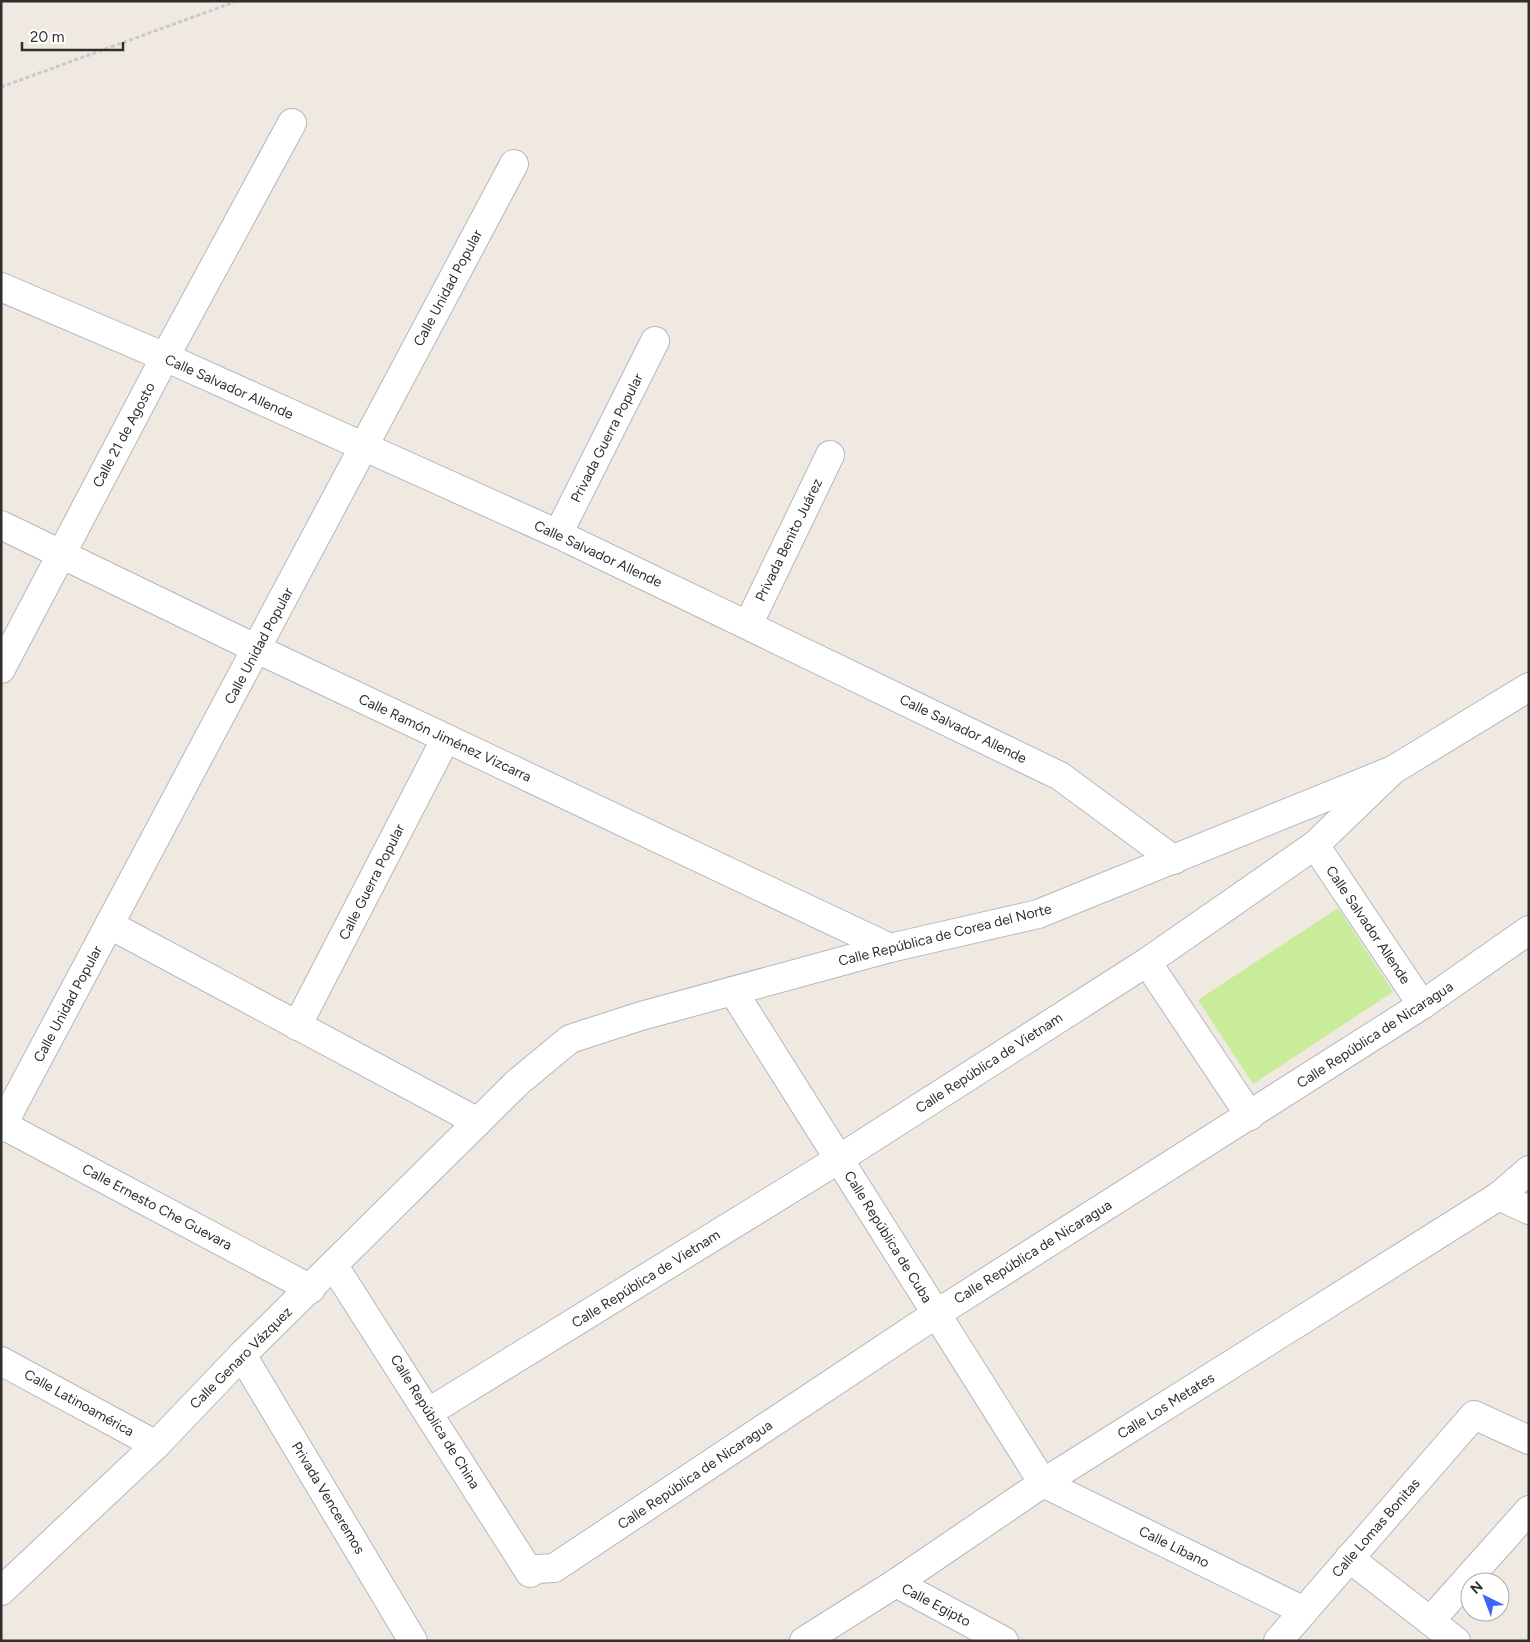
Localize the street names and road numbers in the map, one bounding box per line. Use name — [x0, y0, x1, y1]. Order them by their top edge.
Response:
street label: Calle Unidad Popular — [410, 227, 486, 349]
street label: Calle Salvador Allende — [162, 351, 296, 423]
street label: Privada Guerra Popular — [567, 370, 647, 505]
street label: Calle 21 de Agosto — [89, 380, 159, 490]
street label: Privada Benito Juárez — [752, 476, 826, 604]
street label: Calle Salvador Allende — [531, 517, 665, 591]
street label: Calle Unidad Popular — [221, 585, 297, 707]
street label: Calle Ramón Jiménez Vizcarra — [356, 690, 534, 786]
street label: Calle Salvador Allende — [897, 691, 1030, 767]
street label: Calle Guerra Popular — [335, 821, 409, 943]
street label: Calle Salvador Allende — [1322, 863, 1414, 988]
street label: Calle República de Corea del Norte — [837, 900, 1054, 970]
street label: Calle Unidad Popular — [30, 943, 106, 1065]
street label: Calle República de Nicaragua — [1294, 978, 1456, 1092]
street label: Calle República de Vietnam — [912, 1009, 1066, 1117]
street label: Calle Ernesto Che Guevara — [79, 1160, 235, 1254]
street label: Calle República de Cuba — [840, 1168, 936, 1306]
street label: Calle República de Nicaragua — [951, 1196, 1115, 1308]
street label: Calle República de Vietnam — [569, 1226, 723, 1332]
street label: Calle Genaro Vázquez — [186, 1303, 296, 1413]
street label: Calle República de China — [387, 1352, 483, 1492]
street label: Calle Latinoamérica — [21, 1366, 137, 1440]
street label: Calle Los Metates — [1114, 1369, 1218, 1443]
street label: Calle República de Nicaragua — [614, 1417, 776, 1533]
street label: Privada Venceremos — [288, 1439, 368, 1557]
street label: Calle Lomas Bonitas — [1328, 1475, 1424, 1581]
street label: Calle Líbano — [1136, 1523, 1212, 1571]
street label: Calle Egipto — [898, 1580, 974, 1630]

